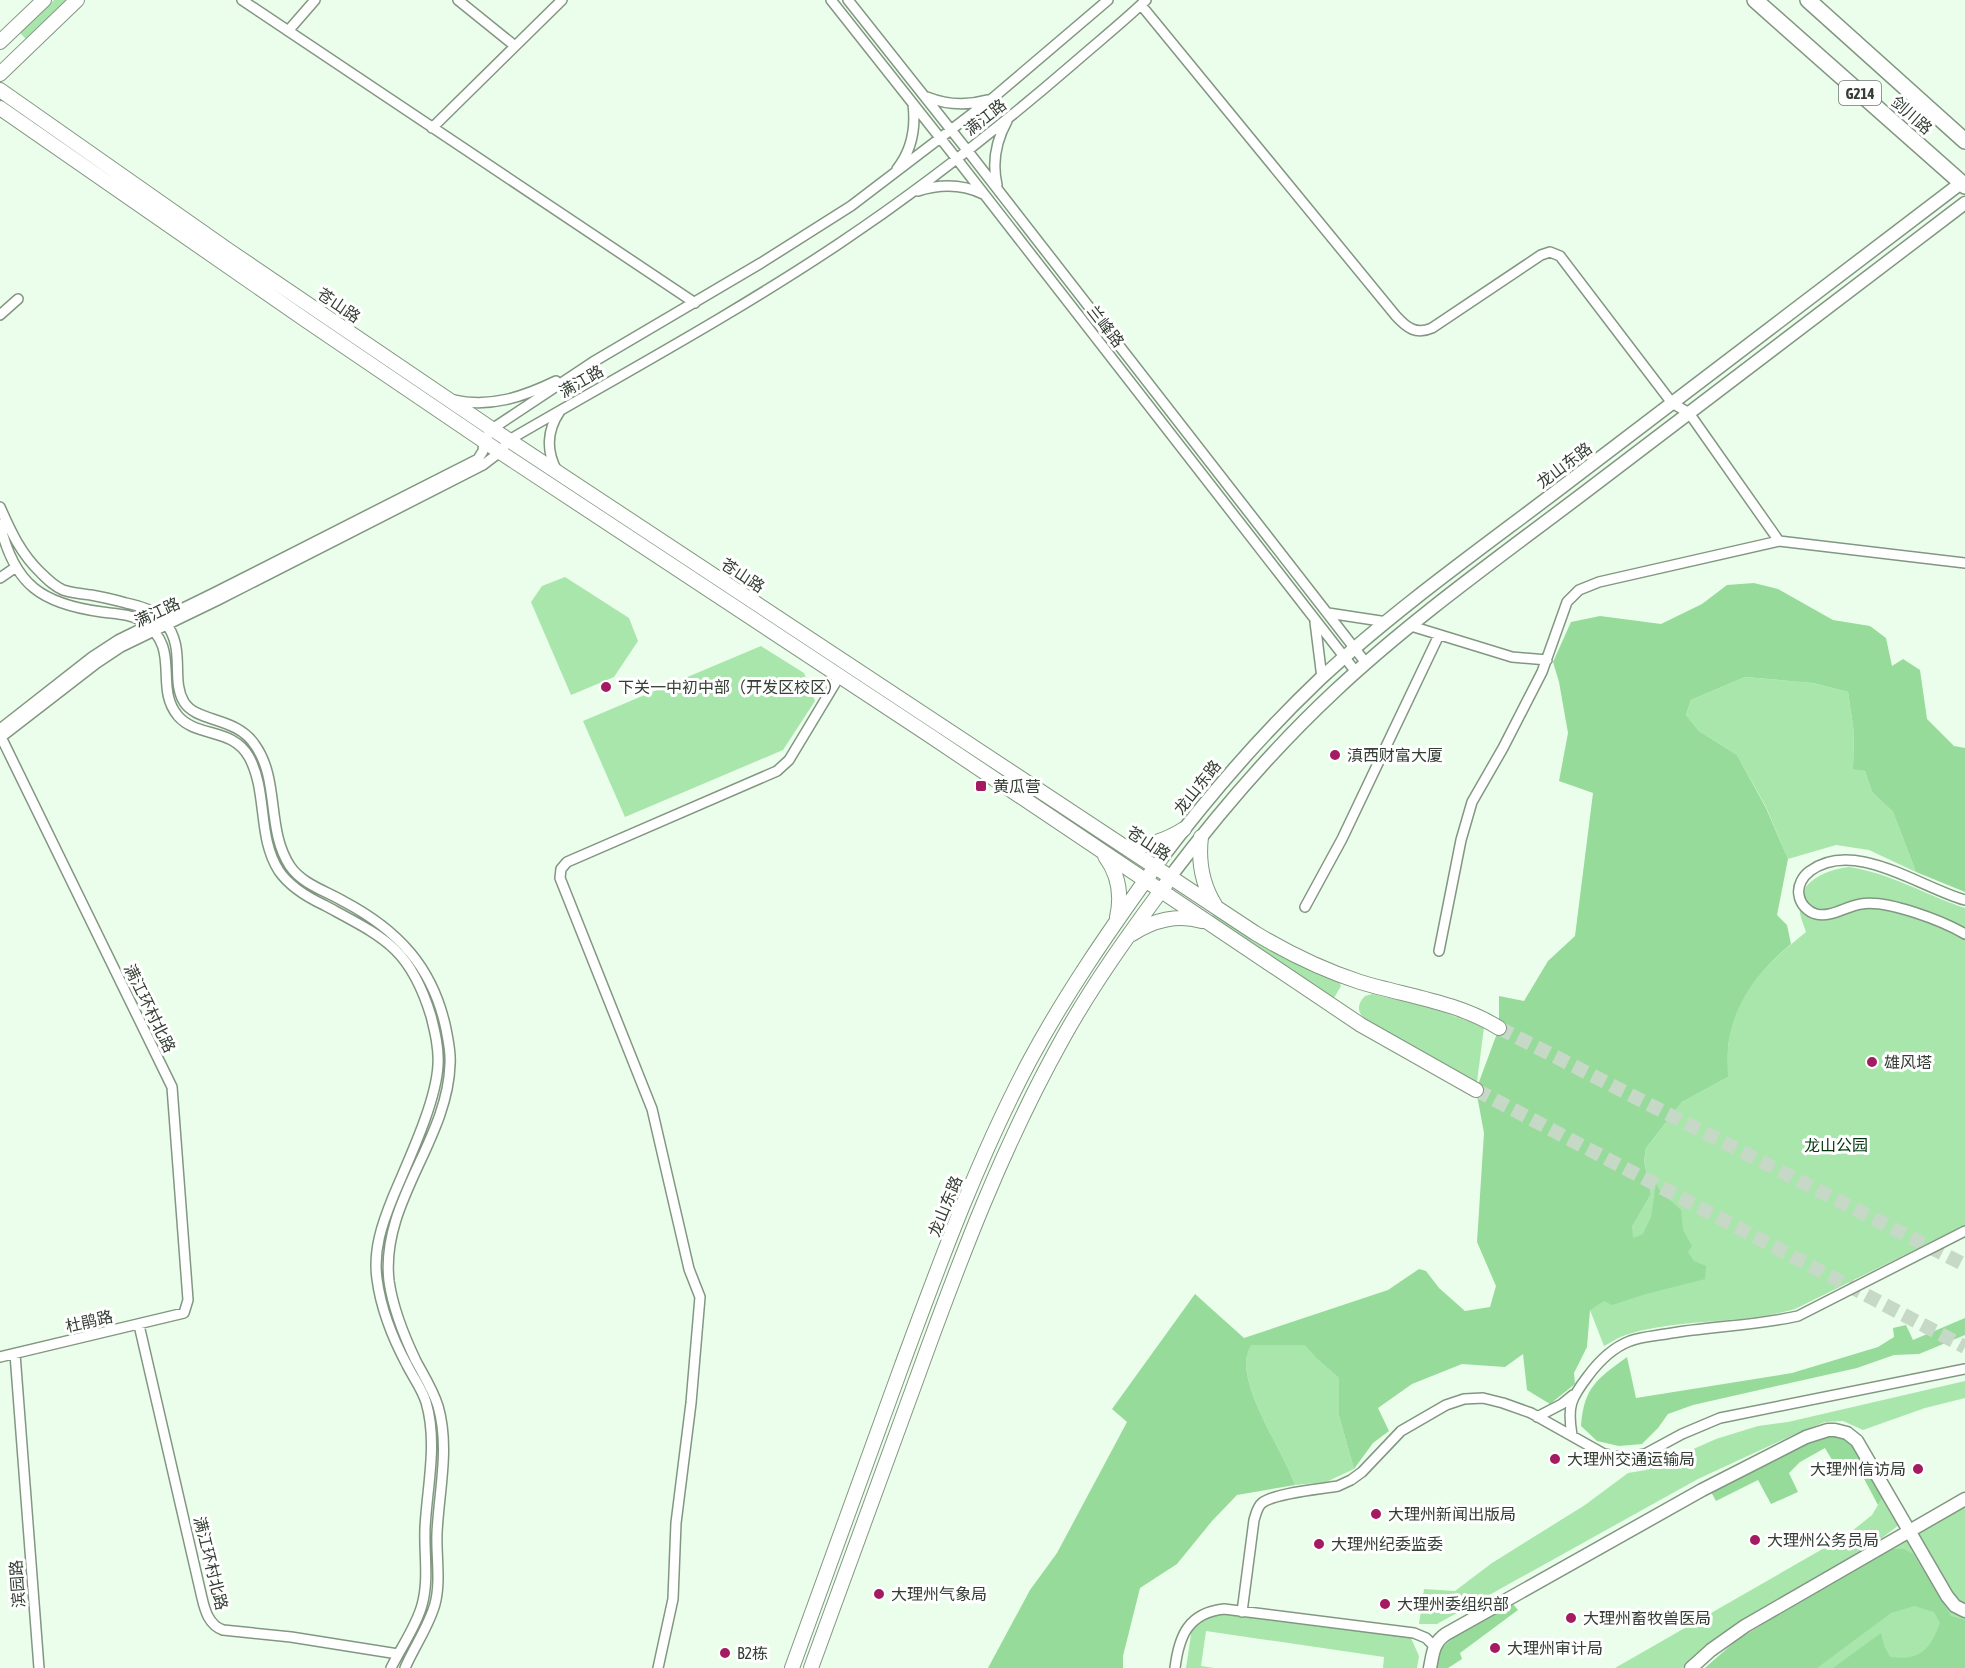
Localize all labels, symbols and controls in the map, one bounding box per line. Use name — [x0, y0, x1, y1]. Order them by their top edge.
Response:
road number: G214 — [1839, 81, 1881, 105]
street label: 剑川路 — [1888, 92, 1936, 138]
street label: 满江路 — [961, 95, 1009, 139]
street label: 苍山路 — [314, 284, 364, 326]
street label: 兰峰路 — [1084, 302, 1128, 350]
street label: 满江路 — [556, 361, 606, 401]
street label: 龙山东路 — [1533, 439, 1595, 491]
street label: 苍山路 — [718, 554, 768, 596]
street label: 满江路 — [131, 594, 183, 630]
place label: 下关一中初中部（开发区校区） — [618, 678, 842, 696]
marker: 下关一中初中部（开发区校区） — [599, 680, 613, 694]
place label: 滇西财富大厦 — [1347, 746, 1443, 764]
marker: 滇西财富大厦 — [1328, 748, 1342, 762]
street label: 龙山东路 — [1170, 756, 1224, 818]
place label: 黄瓜营 — [993, 777, 1041, 795]
marker: 黄瓜营 — [974, 779, 988, 793]
street label: 苍山路 — [1124, 822, 1174, 864]
street label: 满江环村北路 — [121, 961, 179, 1055]
place label: 雄风塔 — [1884, 1053, 1932, 1071]
marker: 雄风塔 — [1865, 1055, 1879, 1069]
park label: 龙山公园 — [1804, 1136, 1868, 1154]
street label: 龙山东路 — [925, 1173, 965, 1239]
street label: 杜鹃路 — [64, 1307, 114, 1335]
place label: 大理州交通运输局 — [1567, 1450, 1695, 1468]
marker: 大理州交通运输局 — [1548, 1452, 1562, 1466]
place label: 大理州信访局 — [1810, 1460, 1906, 1478]
marker: 大理州信访局 — [1911, 1462, 1925, 1476]
place label: 大理州新闻出版局 — [1388, 1505, 1516, 1523]
marker: 大理州新闻出版局 — [1369, 1507, 1383, 1521]
street label: 满江环村北路 — [191, 1514, 231, 1612]
place label: 大理州公务员局 — [1767, 1531, 1879, 1549]
marker: 大理州公务员局 — [1748, 1533, 1762, 1547]
place label: 大理州纪委监委 — [1331, 1535, 1443, 1553]
marker: 大理州纪委监委 — [1312, 1537, 1326, 1551]
street label: 滨园路 — [6, 1559, 28, 1609]
place label: 大理州气象局 — [891, 1585, 987, 1603]
marker: 大理州气象局 — [872, 1587, 886, 1601]
place label: 大理州委组织部 — [1397, 1595, 1509, 1613]
marker: 大理州委组织部 — [1378, 1597, 1392, 1611]
place label: 大理州畜牧兽医局 — [1583, 1609, 1711, 1627]
marker: 大理州畜牧兽医局 — [1564, 1611, 1578, 1625]
place label: 大理州审计局 — [1507, 1639, 1603, 1657]
marker: 大理州审计局 — [1488, 1641, 1502, 1655]
place label: B2栋 — [737, 1644, 768, 1662]
marker: B2栋 — [718, 1646, 732, 1660]

